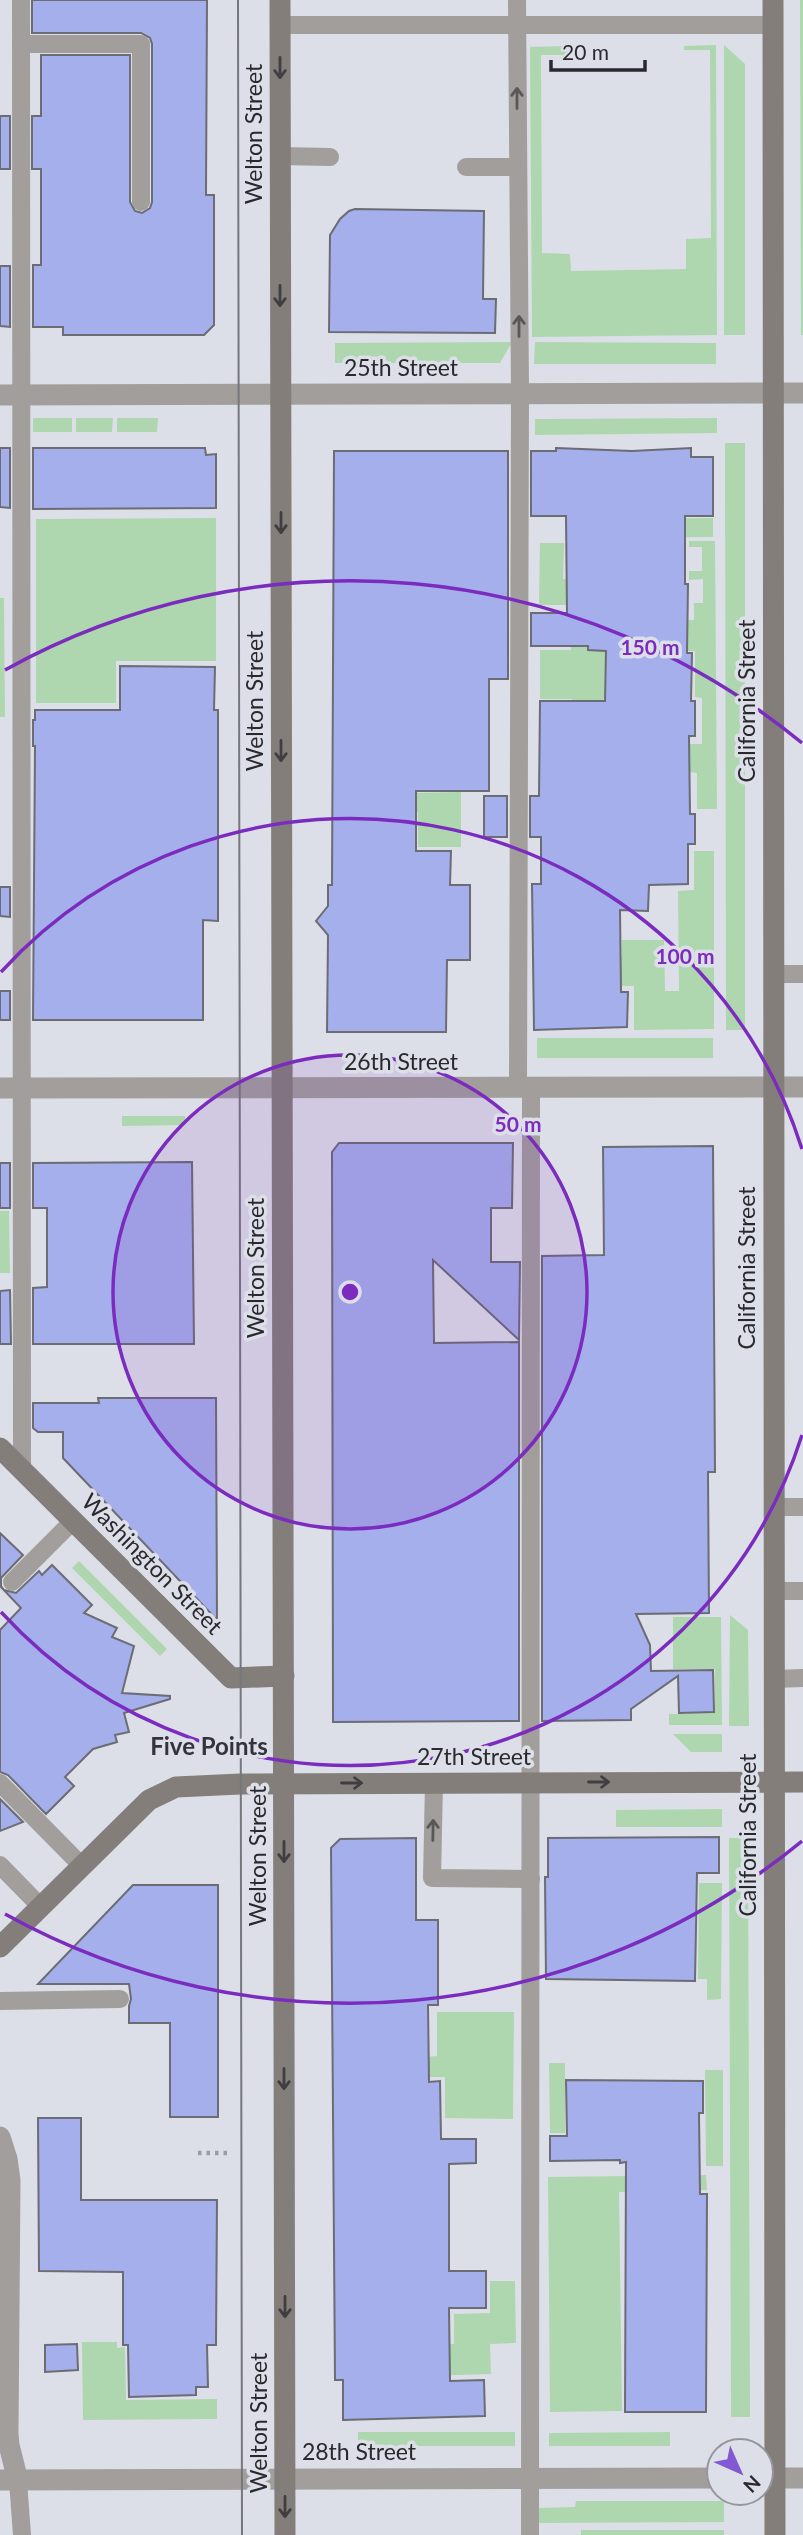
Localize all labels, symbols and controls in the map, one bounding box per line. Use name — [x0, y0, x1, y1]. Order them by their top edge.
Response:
scale bar — [551, 28, 646, 72]
text: 20 m — [562, 39, 609, 64]
one-way arrow — [273, 56, 287, 79]
street label: Welton Street — [239, 63, 267, 204]
one-way arrow — [510, 87, 524, 110]
one-way arrow — [273, 284, 287, 307]
one-way arrow — [512, 315, 526, 338]
street label: 25th Street — [344, 353, 459, 381]
one-way arrow — [274, 511, 288, 534]
street label: California Street — [732, 619, 760, 783]
street label: Welton Street — [240, 630, 268, 771]
text: 150 m — [620, 634, 680, 659]
one-way arrow — [274, 739, 288, 762]
text: 100 m — [655, 943, 715, 968]
street label: 26th Street — [344, 1047, 459, 1075]
text: 50 m — [494, 1111, 542, 1136]
street label: California Street — [732, 1186, 760, 1350]
street label: Welton Street — [241, 1197, 269, 1338]
centre of rings — [338, 1280, 362, 1304]
street label: Washington Street — [76, 1487, 229, 1640]
district label: Five Points — [150, 1731, 268, 1760]
street label: 27th Street — [417, 1742, 532, 1770]
street label: California Street — [733, 1753, 761, 1917]
one-way arrow — [340, 1776, 363, 1790]
one-way arrow — [587, 1776, 610, 1789]
street label: Welton Street — [243, 1785, 271, 1926]
one-way arrow — [426, 1819, 440, 1842]
one-way arrow — [277, 1840, 291, 1863]
one-way arrow — [278, 2067, 291, 2090]
one-way arrow — [278, 2295, 292, 2318]
street label: Welton Street — [244, 2352, 272, 2493]
street label: 28th Street — [302, 2437, 417, 2465]
north arrow — [705, 2437, 775, 2507]
text: N — [739, 2471, 766, 2498]
one-way arrow — [278, 2495, 292, 2518]

